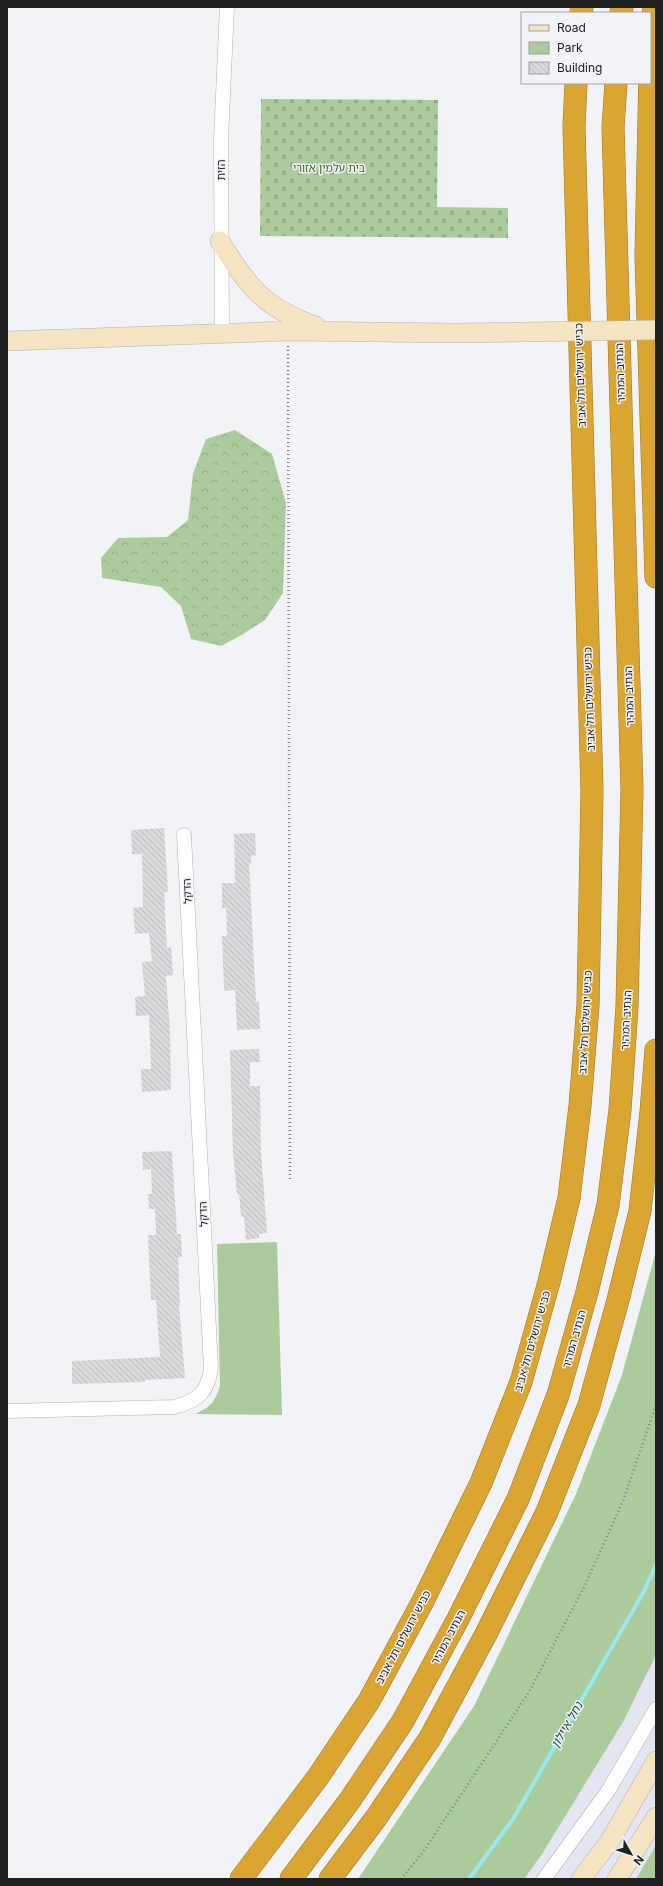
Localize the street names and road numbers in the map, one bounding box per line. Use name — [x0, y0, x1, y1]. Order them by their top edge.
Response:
street label: הזית — [214, 159, 228, 181]
street label: כביש ירושלים תל אביב — [571, 322, 589, 427]
street label: הנתיב המהיר — [612, 343, 628, 403]
street label: כביש ירושלים תל אביב — [580, 646, 598, 751]
street label: הנתיב המהיר — [621, 666, 637, 726]
street label: הדקל — [179, 878, 195, 904]
street label: כביש ירושלים תל אביב — [575, 969, 595, 1074]
street label: הנתיב המהיר — [617, 989, 635, 1050]
street label: הדקל — [195, 1201, 211, 1227]
street label: כביש ירושלים תל אביב — [511, 1289, 553, 1393]
street label: הנתיב המהיר — [559, 1308, 589, 1370]
street label: כביש ירושלים תל אביב — [372, 1587, 434, 1686]
street label: הנתיב המהיר — [428, 1607, 468, 1667]

